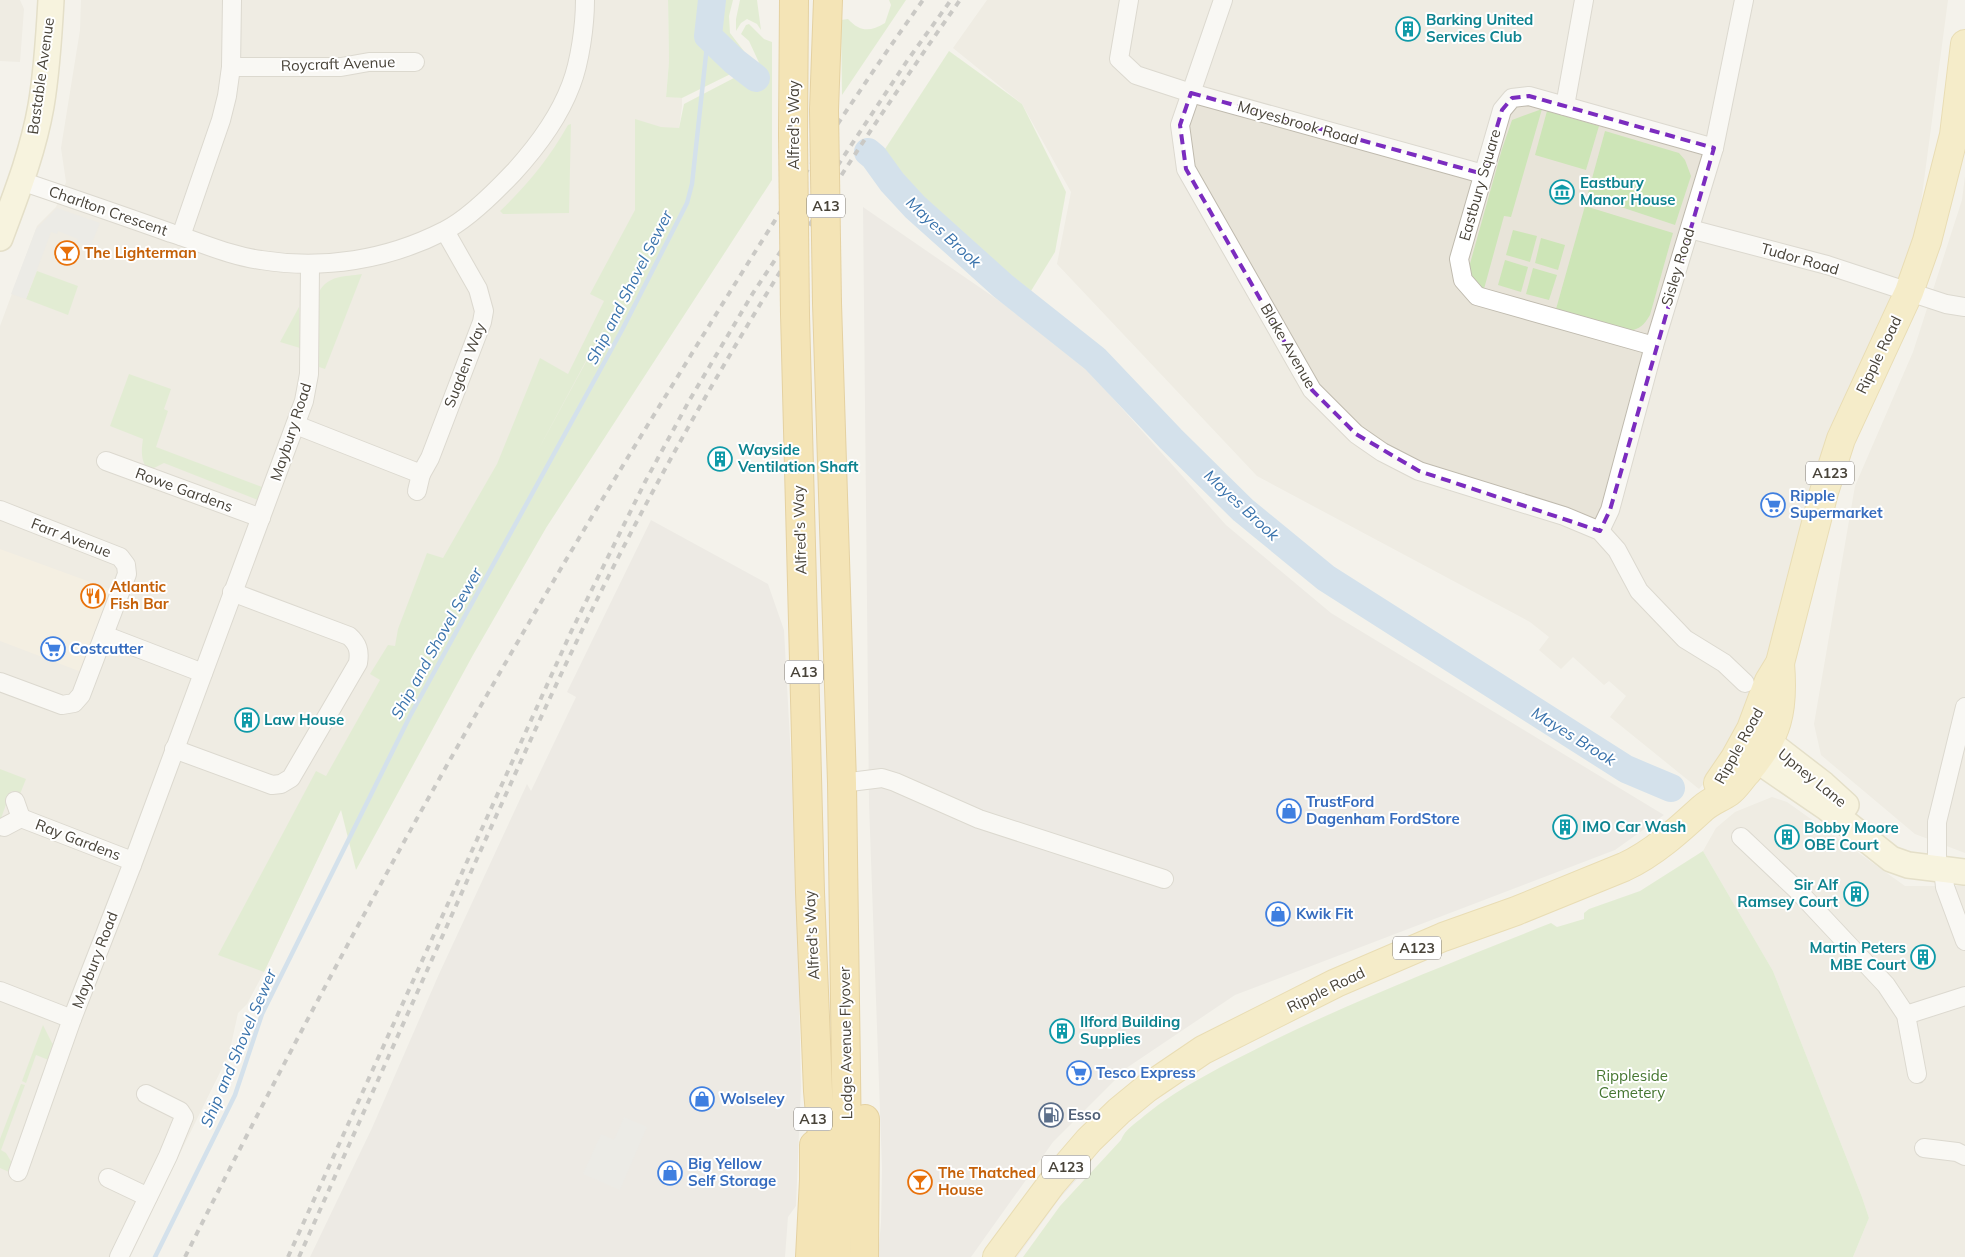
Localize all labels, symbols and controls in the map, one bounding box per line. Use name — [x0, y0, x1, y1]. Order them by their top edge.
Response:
place label: Barking United Services Club — [1426, 10, 1533, 46]
street label: Bastable Avenue — [23, 16, 58, 136]
building icon: Barking United Services Club — [1395, 16, 1421, 42]
street label: Roycraft Avenue — [280, 52, 396, 75]
street label: Alfred's Way — [784, 80, 803, 170]
street label: Mayesbrook Road — [1235, 96, 1361, 149]
street label: Eastbury Square — [1455, 127, 1505, 243]
place label: Eastbury Manor House — [1580, 173, 1675, 209]
museum icon: Eastbury Manor House — [1549, 179, 1575, 205]
street label: Charlton Crescent — [46, 181, 170, 240]
water label: Mayes Brook — [902, 192, 986, 272]
road number: A13 — [807, 195, 845, 218]
water label: Ship and Shovel Sewer — [582, 206, 677, 367]
street label: Sisley Road — [1657, 226, 1698, 308]
street label: Tudor Road — [1759, 238, 1841, 279]
bar icon: The Lighterman — [54, 240, 80, 266]
place label: The Lighterman — [84, 243, 197, 262]
street label: Blake Avenue — [1257, 300, 1320, 391]
street label: Ripple Road — [1852, 313, 1906, 397]
street label: Sugden Way — [440, 320, 489, 410]
street label: Maybury Road — [266, 380, 315, 483]
place label: Wayside Ventilation Shaft — [737, 440, 859, 476]
building icon: Wayside Ventilation Shaft — [707, 446, 733, 472]
road number: A123 — [1806, 462, 1854, 484]
street label: Rowe Gardens — [133, 463, 236, 516]
water label: Mayes Brook — [1200, 465, 1284, 545]
street label: Alfred's Way — [788, 485, 811, 575]
place label: Ripple Supermarket — [1790, 486, 1883, 522]
supermarket icon: Ripple Supermarket — [1760, 492, 1786, 518]
street label: Farr Avenue — [28, 514, 114, 561]
water label: Ship and Shovel Sewer — [386, 563, 487, 722]
place label: Atlantic Fish Bar — [110, 577, 169, 613]
restaurant icon: Atlantic Fish Bar — [80, 583, 106, 609]
supermarket icon: Costcutter — [40, 636, 66, 662]
place label: Costcutter — [70, 639, 143, 658]
road number: A13 — [785, 660, 823, 684]
water label: Mayes Brook — [1528, 702, 1620, 770]
street label: Ripple Road — [1710, 704, 1767, 787]
building icon: Law House — [234, 707, 260, 733]
place label: Law House — [264, 710, 344, 729]
street label: Upney Lane — [1774, 744, 1850, 811]
place label: TrustFord Dagenham FordStore — [1306, 792, 1460, 828]
shop icon: TrustFord Dagenham FordStore — [1276, 798, 1302, 824]
building icon: IMO Car Wash — [1552, 814, 1578, 840]
street label: Ray Gardens — [33, 815, 124, 865]
place label: IMO Car Wash — [1582, 817, 1686, 836]
place label: Bobby Moore OBE Court — [1804, 818, 1899, 854]
building icon: Bobby Moore OBE Court — [1774, 824, 1800, 850]
place label: Sir Alf Ramsey Court — [1737, 875, 1838, 911]
building icon: Sir Alf Ramsey Court — [1843, 881, 1869, 907]
street label: Alfred's Way — [800, 890, 823, 980]
shop icon: Kwik Fit — [1265, 901, 1291, 927]
place label: Kwik Fit — [1296, 904, 1354, 923]
street label: Maybury Road — [67, 909, 122, 1011]
road number: A123 — [1393, 936, 1441, 960]
place label: Martin Peters MBE Court — [1810, 938, 1906, 974]
building icon: Martin Peters MBE Court — [1910, 944, 1936, 970]
street label: Ripple Road — [1284, 963, 1368, 1017]
water label: Ship and Shovel Sewer — [196, 965, 281, 1130]
street label: Lodge Avenue Flyover — [835, 966, 856, 1120]
place label: Ilford Building Supplies — [1080, 1012, 1180, 1048]
building icon: Ilford Building Supplies — [1049, 1018, 1075, 1044]
supermarket icon: Tesco Express — [1066, 1060, 1092, 1086]
place label: Tesco Express — [1096, 1063, 1196, 1082]
park label: Rippleside Cemetery — [1596, 1066, 1668, 1102]
shop icon: Wolseley — [689, 1086, 715, 1112]
place label: Wolseley — [720, 1089, 785, 1108]
fuel station icon: Esso — [1038, 1102, 1064, 1128]
place label: Esso — [1068, 1105, 1101, 1124]
road number: A13 — [794, 1108, 832, 1130]
place label: Big Yellow Self Storage — [688, 1154, 776, 1190]
road number: A123 — [1042, 1156, 1090, 1178]
shop icon: Big Yellow Self Storage — [657, 1160, 683, 1186]
place label: The Thatched House — [938, 1163, 1036, 1199]
bar icon: The Thatched House — [907, 1169, 933, 1195]

